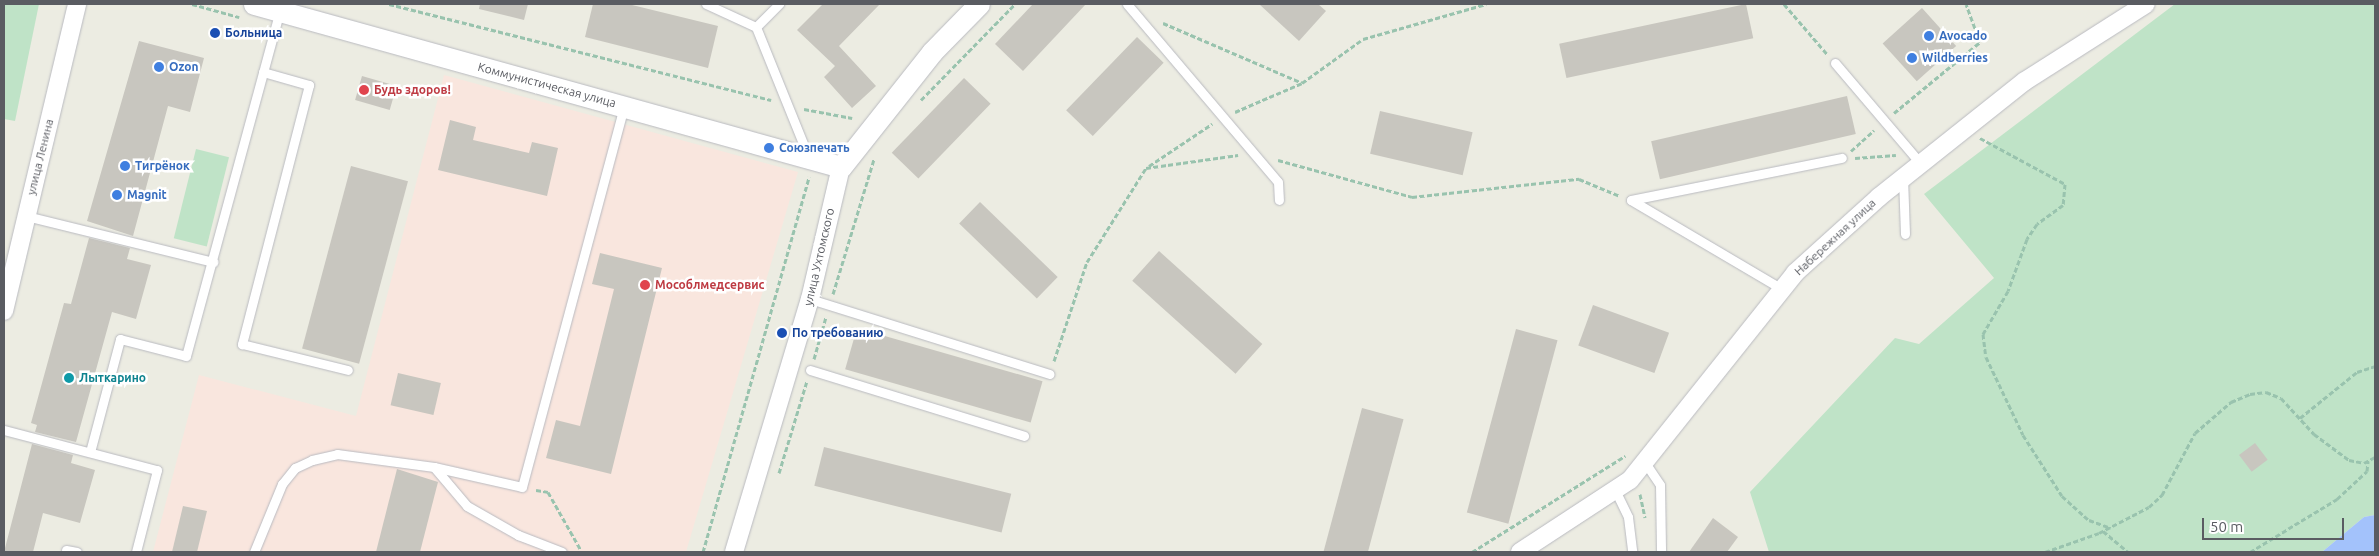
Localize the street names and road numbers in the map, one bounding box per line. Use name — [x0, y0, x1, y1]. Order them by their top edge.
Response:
street label: Коммунистическая улица — [476, 60, 618, 110]
street label: улица Ленина — [24, 118, 56, 196]
street label: Набережная улица — [1791, 196, 1879, 278]
street label: улица Ухтомского — [801, 207, 837, 307]

